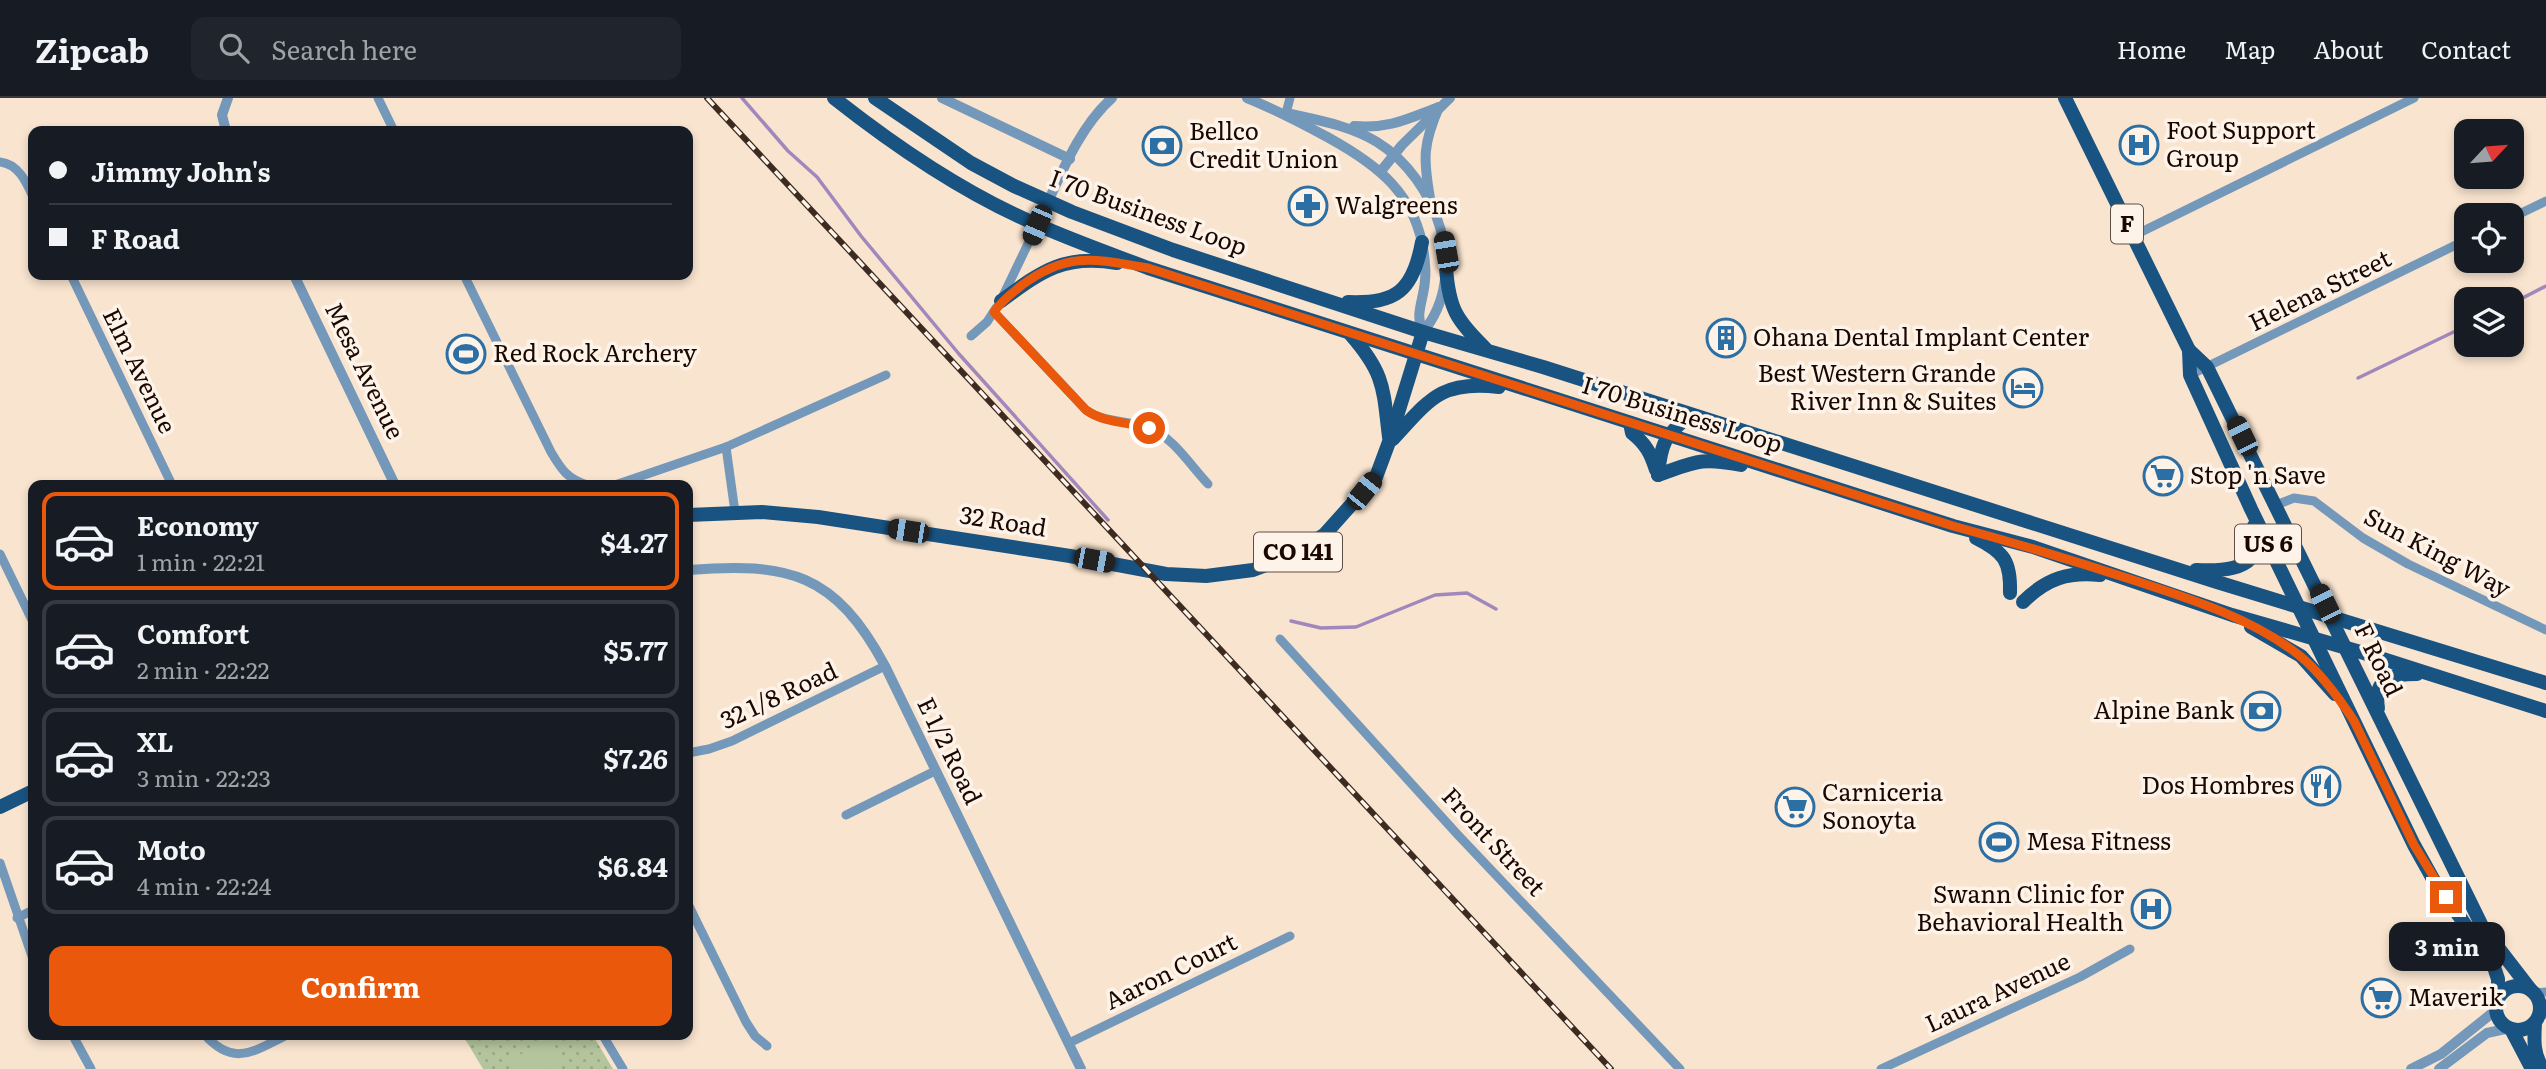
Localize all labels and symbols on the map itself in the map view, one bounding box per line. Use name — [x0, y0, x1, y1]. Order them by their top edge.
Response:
place label: Foot Support Group — [2166, 111, 2316, 174]
place label: Bellco Credit Union — [1189, 112, 1338, 175]
north arrow — [2454, 119, 2524, 189]
hospital icon: Foot Support Group — [2118, 124, 2160, 166]
bank icon: Bellco Credit Union — [1141, 125, 1183, 167]
street label: I 70 Business Loop — [1045, 159, 1252, 263]
pharmacy icon: Walgreens — [1287, 185, 1329, 227]
place label: Walgreens — [1335, 186, 1458, 221]
car — [1020, 202, 1055, 248]
road number: F — [2111, 204, 2143, 244]
car — [1433, 229, 1460, 275]
street label: Helena Street — [2242, 239, 2396, 338]
street label: Mesa Avenue — [318, 295, 415, 444]
street label: Elm Avenue — [96, 301, 187, 438]
building icon: Ohana Dental Implant Center — [1705, 317, 1747, 359]
place label: Ohana Dental Implant Center — [1753, 318, 2090, 353]
sports icon: Red Rock Archery — [445, 333, 487, 375]
place label: Red Rock Archery — [493, 334, 697, 369]
place label: Best Western Grande River Inn & Suites — [1758, 354, 1996, 417]
street label: I 70 Business Loop — [1578, 366, 1787, 460]
hotel icon: Best Western Grande River Inn & Suites — [2002, 367, 2044, 409]
route start — [1133, 412, 1165, 444]
car — [2224, 413, 2261, 459]
supermarket icon: Stop 'n Save — [2142, 455, 2184, 497]
place label: Stop 'n Save — [2190, 456, 2326, 491]
car — [1343, 468, 1386, 514]
street label: 32 Road — [957, 495, 1050, 544]
street label: Sun King Way — [2359, 497, 2518, 604]
car — [886, 517, 931, 545]
road number: US 6 — [2235, 524, 2301, 564]
road number: CO 141 — [1254, 533, 1342, 572]
car — [1072, 546, 1117, 574]
car — [2307, 581, 2344, 627]
street label: F Road — [2347, 616, 2413, 702]
street label: 32 1/8 Road — [714, 651, 843, 736]
street label: E 1/2 Road — [910, 690, 992, 810]
bank icon: Alpine Bank — [2240, 690, 2282, 732]
place label: Alpine Bank — [2094, 691, 2234, 726]
restaurant icon: Dos Hombres — [2300, 765, 2342, 807]
place label: Dos Hombres — [2142, 766, 2294, 801]
place label: Carniceria Sonoyta — [1822, 773, 1943, 836]
street label: Front Street — [1435, 778, 1555, 903]
supermarket icon: Carniceria Sonoyta — [1774, 786, 1816, 828]
sports icon: Mesa Fitness — [1978, 821, 2020, 863]
place label: Mesa Fitness — [2026, 822, 2171, 857]
place label: Swann Clinic for Behavioral Health — [1916, 875, 2125, 938]
route end — [2430, 881, 2462, 913]
hospital icon: Swann Clinic for Behavioral Health — [2130, 888, 2172, 930]
callout: 3 min — [2388, 922, 2504, 970]
street label: Aaron Court — [1098, 923, 1242, 1017]
street label: Laura Avenue — [1919, 942, 2075, 1040]
supermarket icon: Maverik — [2360, 977, 2402, 1019]
place label: Maverik — [2408, 978, 2504, 1013]

